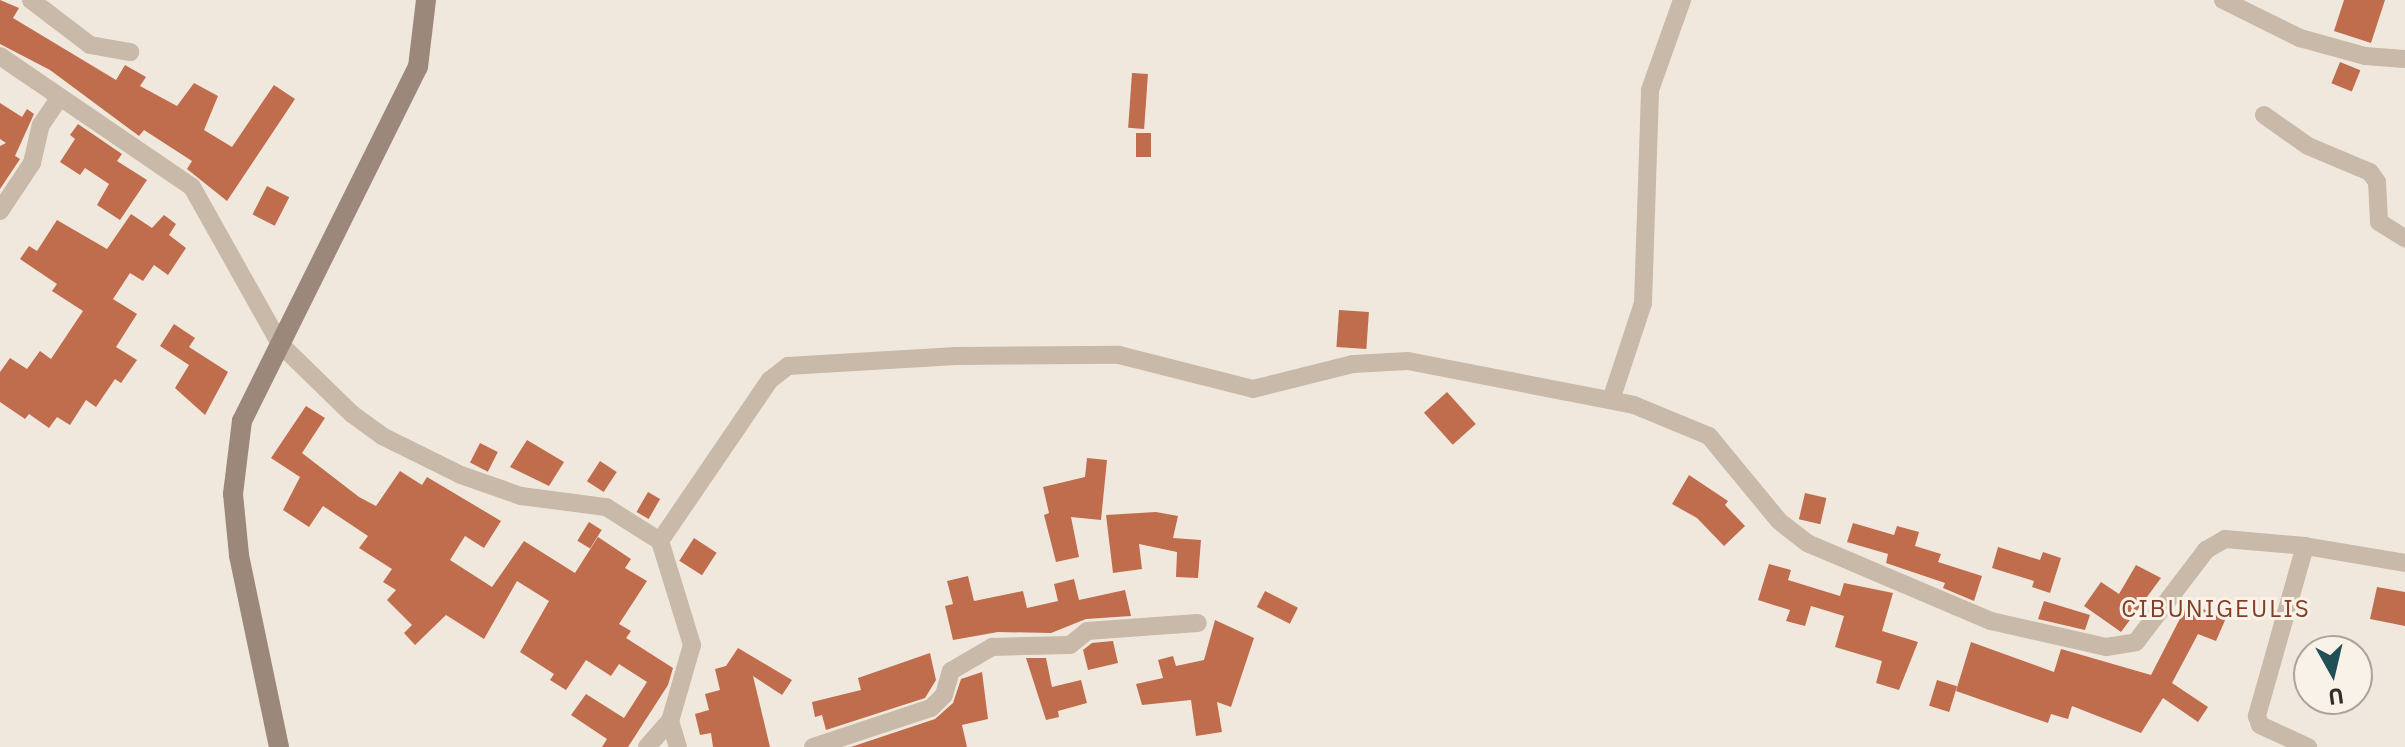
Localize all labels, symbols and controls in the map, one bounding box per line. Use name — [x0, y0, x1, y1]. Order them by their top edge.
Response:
district label: CIBUNIGEULIS — [2121, 595, 2311, 623]
north arrow — [2293, 635, 2373, 715]
text: U — [2327, 682, 2346, 713]

